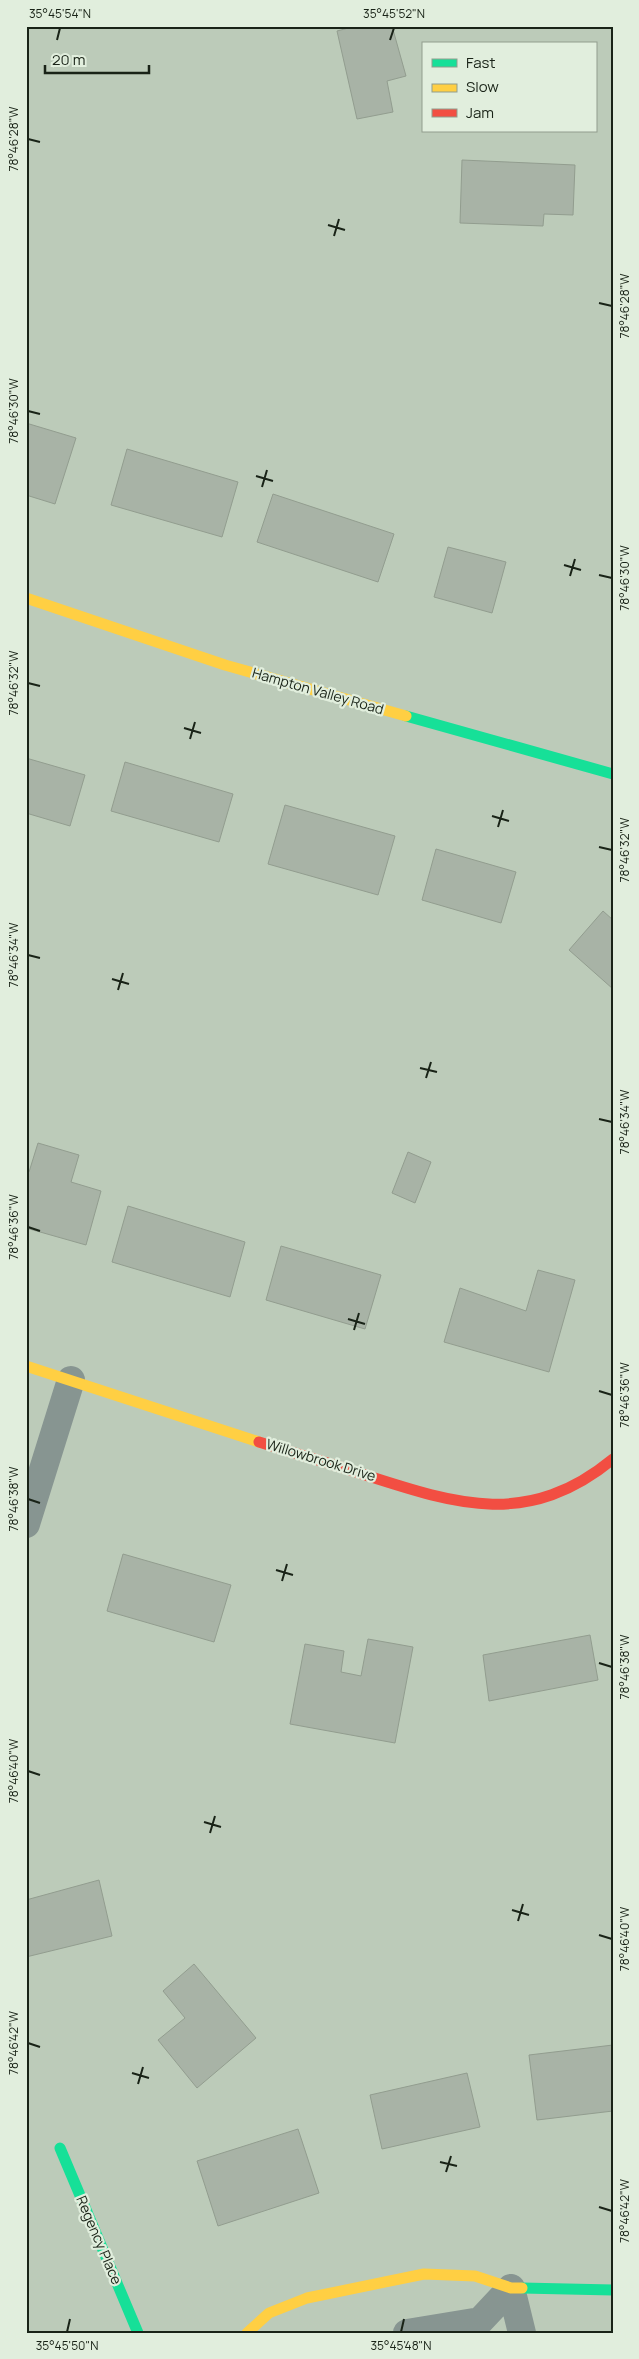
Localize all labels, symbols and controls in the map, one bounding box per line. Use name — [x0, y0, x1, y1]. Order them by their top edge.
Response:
text: 35°45'54"N — [29, 5, 91, 22]
text: 35°45'52"N — [363, 5, 425, 22]
scale bar — [45, 42, 149, 74]
legend — [422, 42, 596, 132]
text: 20 m — [52, 49, 85, 70]
text: Fast — [466, 52, 495, 73]
text: Slow — [466, 76, 499, 97]
text: Jam — [466, 102, 494, 123]
text: 78°46'28"W — [5, 106, 22, 172]
text: 78°46'28"W — [616, 273, 633, 339]
text: 78°46'30"W — [5, 378, 22, 444]
text: 78°46'30"W — [616, 545, 633, 611]
text: 78°46'32"W — [5, 650, 22, 715]
street label: Hampton Valley Road — [250, 663, 386, 718]
text: 78°46'32"W — [616, 817, 633, 882]
text: 78°46'34"W — [5, 922, 22, 987]
text: 78°46'34"W — [616, 1089, 633, 1154]
text: 78°46'36"W — [5, 1193, 22, 1260]
text: 78°46'36"W — [616, 1361, 633, 1428]
street label: Willowbrook Drive — [264, 1434, 378, 1485]
text: 78°46'38"W — [5, 1466, 22, 1532]
text: 78°46'38"W — [616, 1634, 633, 1700]
text: 78°46'40"W — [5, 1738, 22, 1803]
text: 78°46'40"W — [616, 1906, 633, 1971]
text: 78°46'42"W — [5, 2010, 22, 2075]
text: 78°46'42"W — [616, 2178, 633, 2243]
street label: Regency Place — [72, 2193, 127, 2287]
text: 35°45'50"N — [36, 2337, 98, 2354]
text: 35°45'48"N — [370, 2337, 432, 2354]

